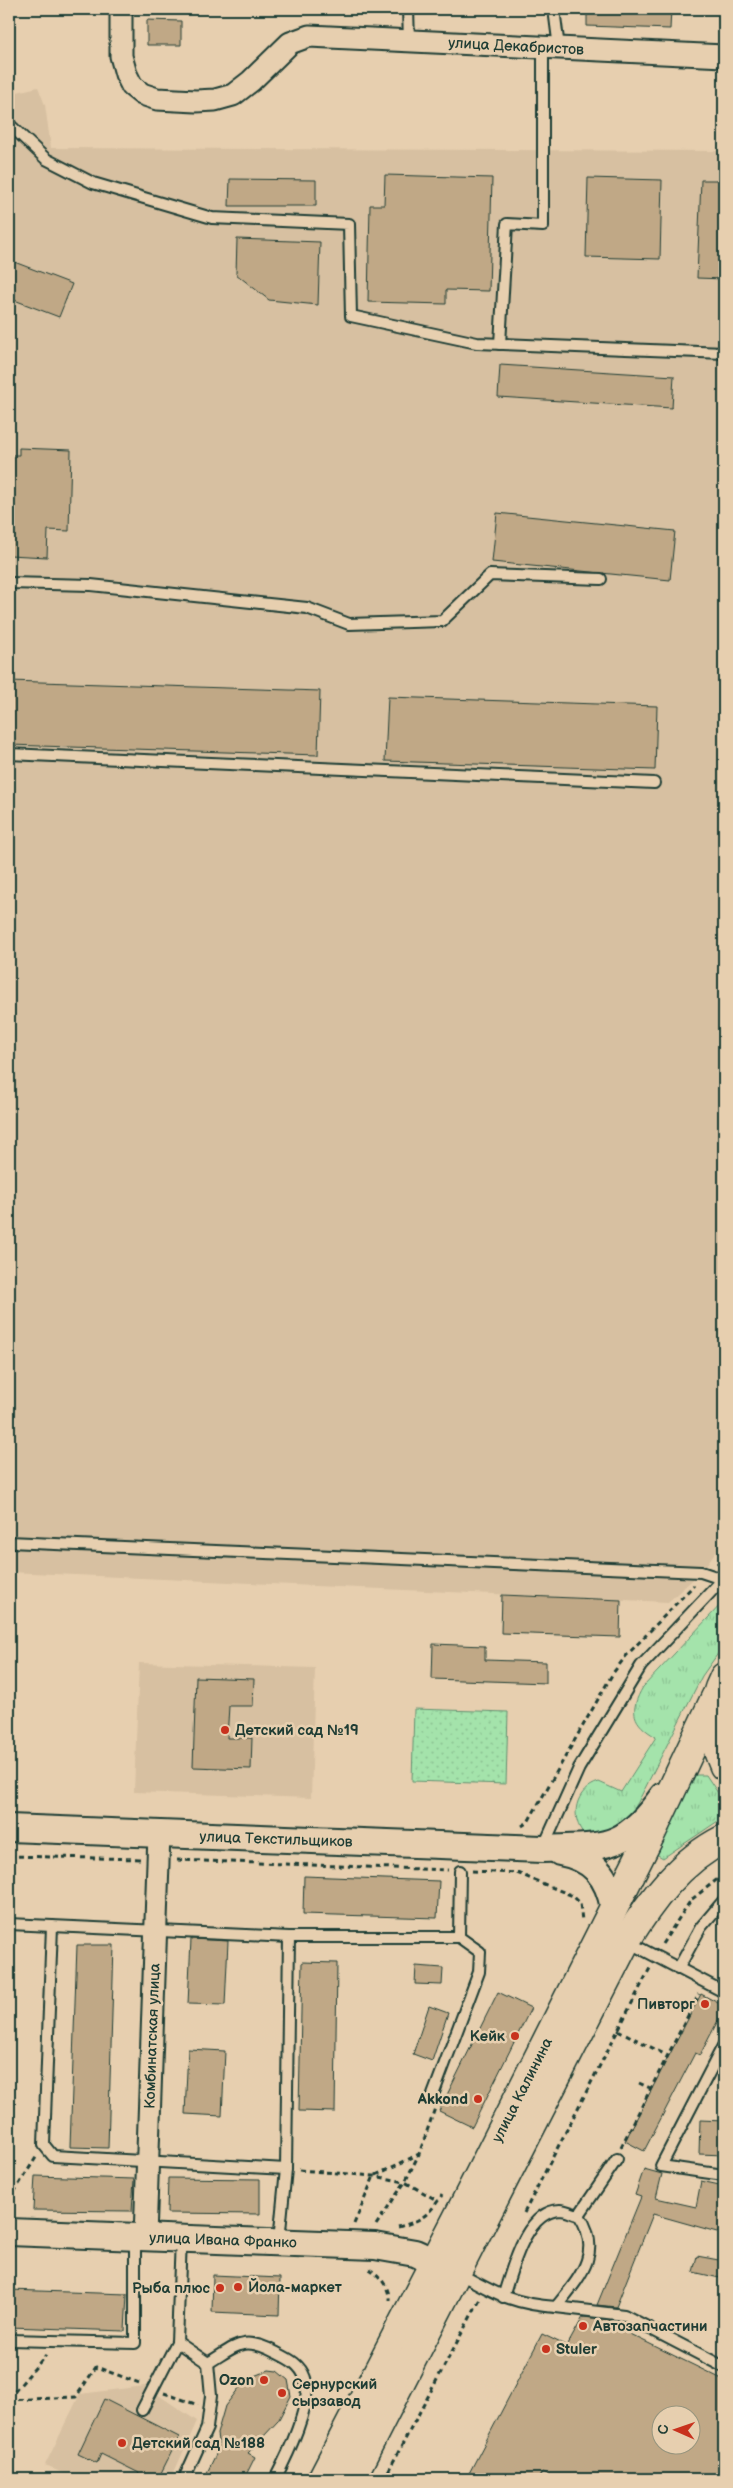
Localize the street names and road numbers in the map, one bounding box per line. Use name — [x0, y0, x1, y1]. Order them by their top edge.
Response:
street label: улица Декабристов — [448, 33, 584, 60]
street label: улица Текстильщиков — [199, 1827, 353, 1852]
street label: Комбинатская улица — [140, 1963, 165, 2109]
street label: улица Калинина — [488, 2034, 557, 2146]
street label: улица Ивана Франко — [149, 2228, 297, 2253]

